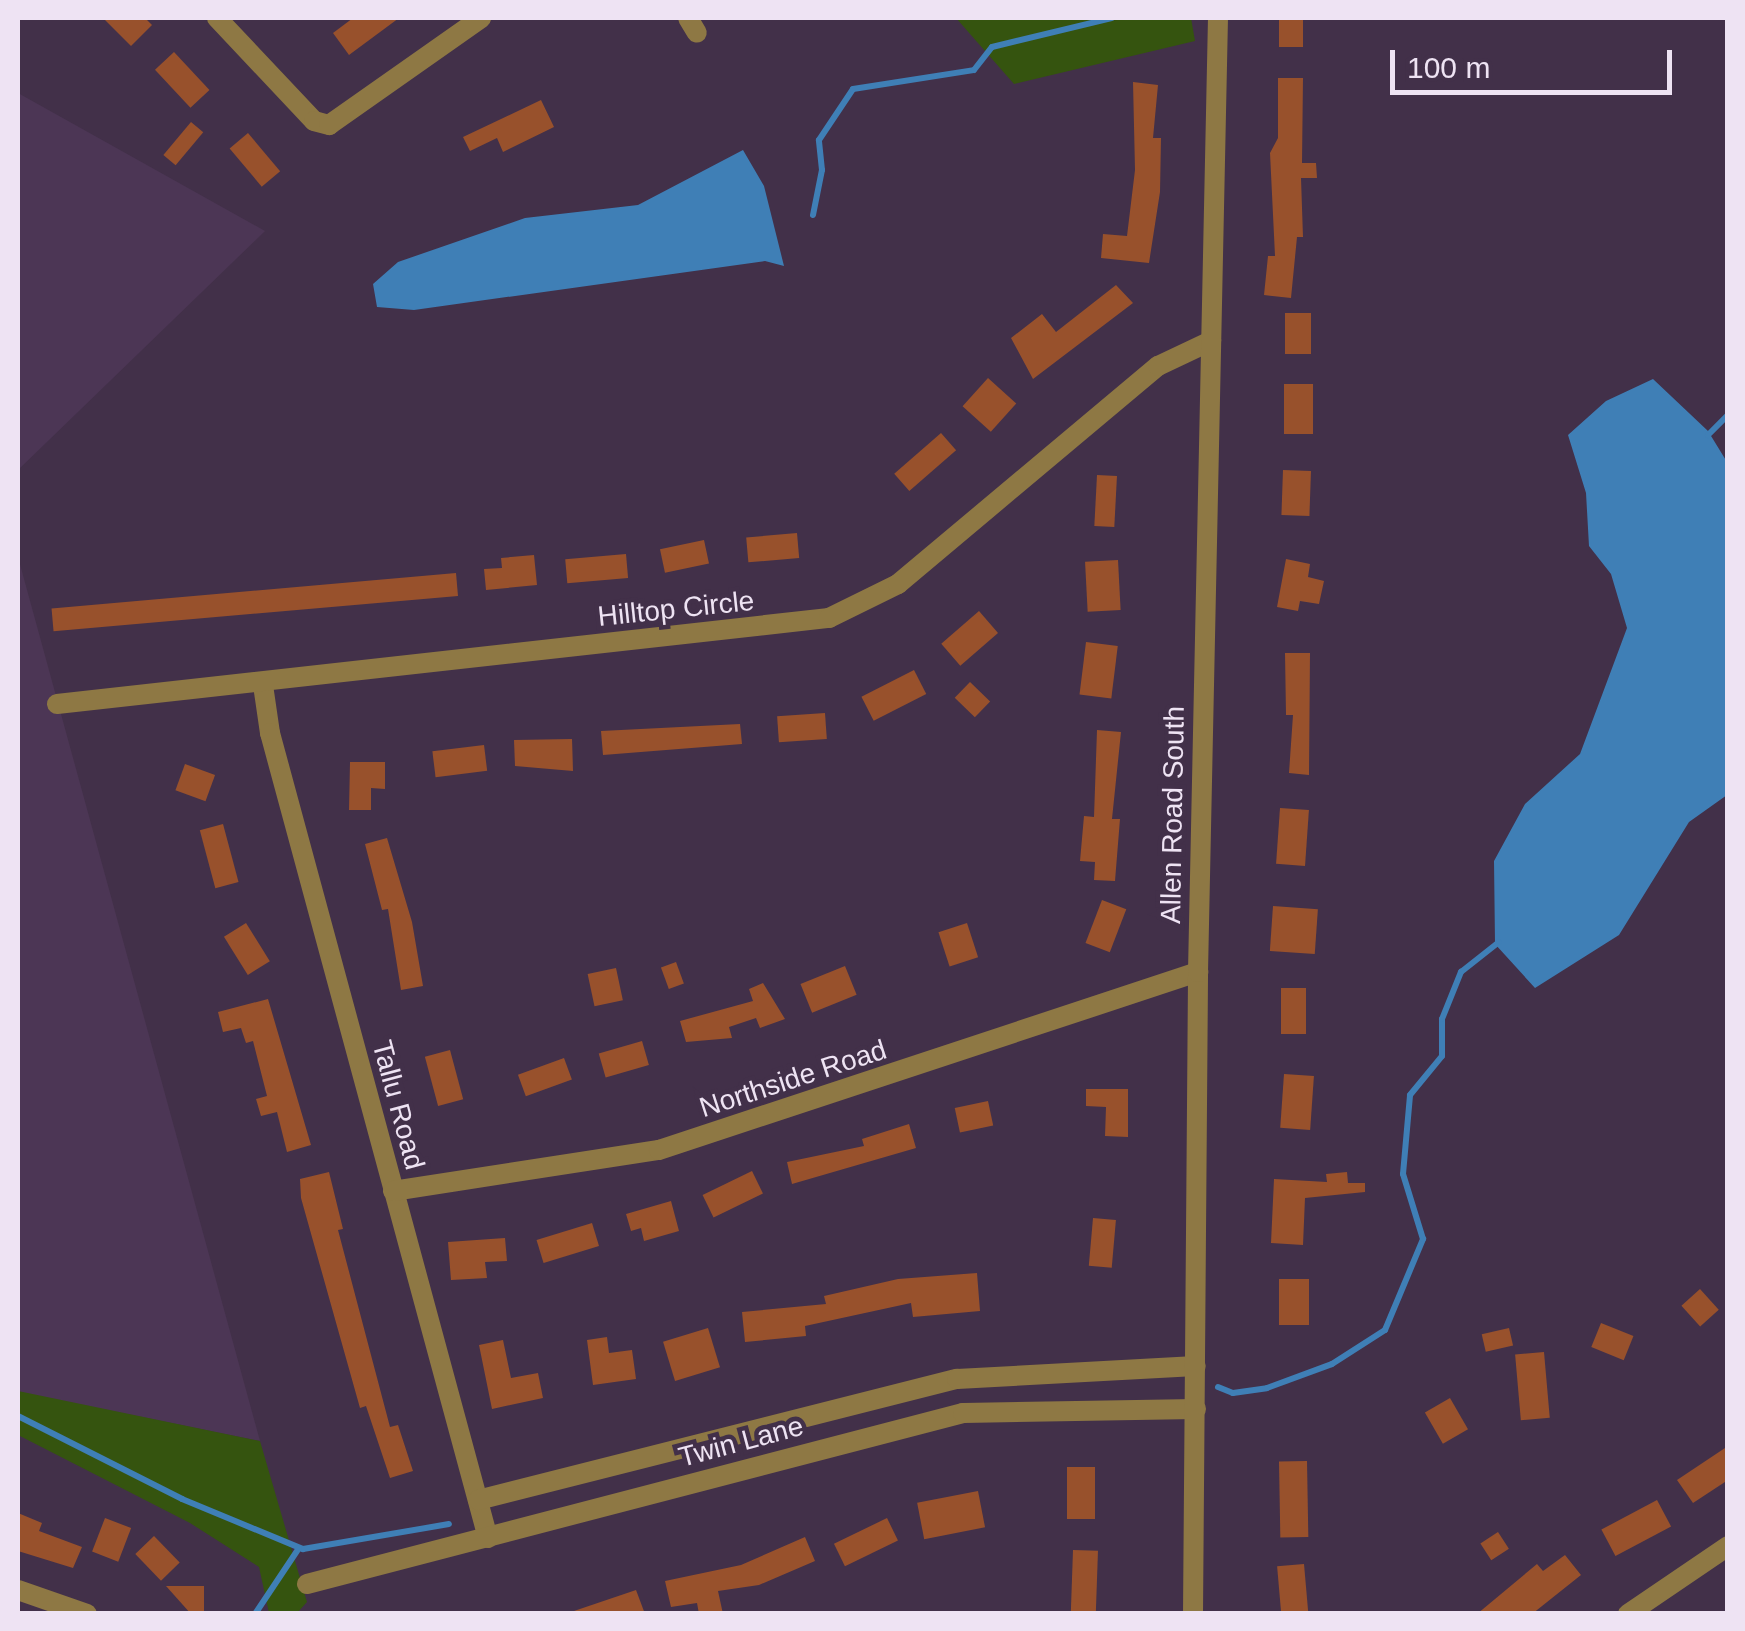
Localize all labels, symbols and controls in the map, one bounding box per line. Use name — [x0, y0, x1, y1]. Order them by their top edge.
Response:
scale bar — [1395, 30, 1678, 92]
text: 100 m — [1407, 51, 1490, 84]
street label: Hilltop Circle — [596, 584, 756, 634]
street label: Allen Road South — [1154, 706, 1192, 924]
street label: Northside Road — [695, 1033, 891, 1125]
street label: Tallu Road — [365, 1037, 431, 1173]
street label: Twin Lane — [675, 1409, 807, 1475]

